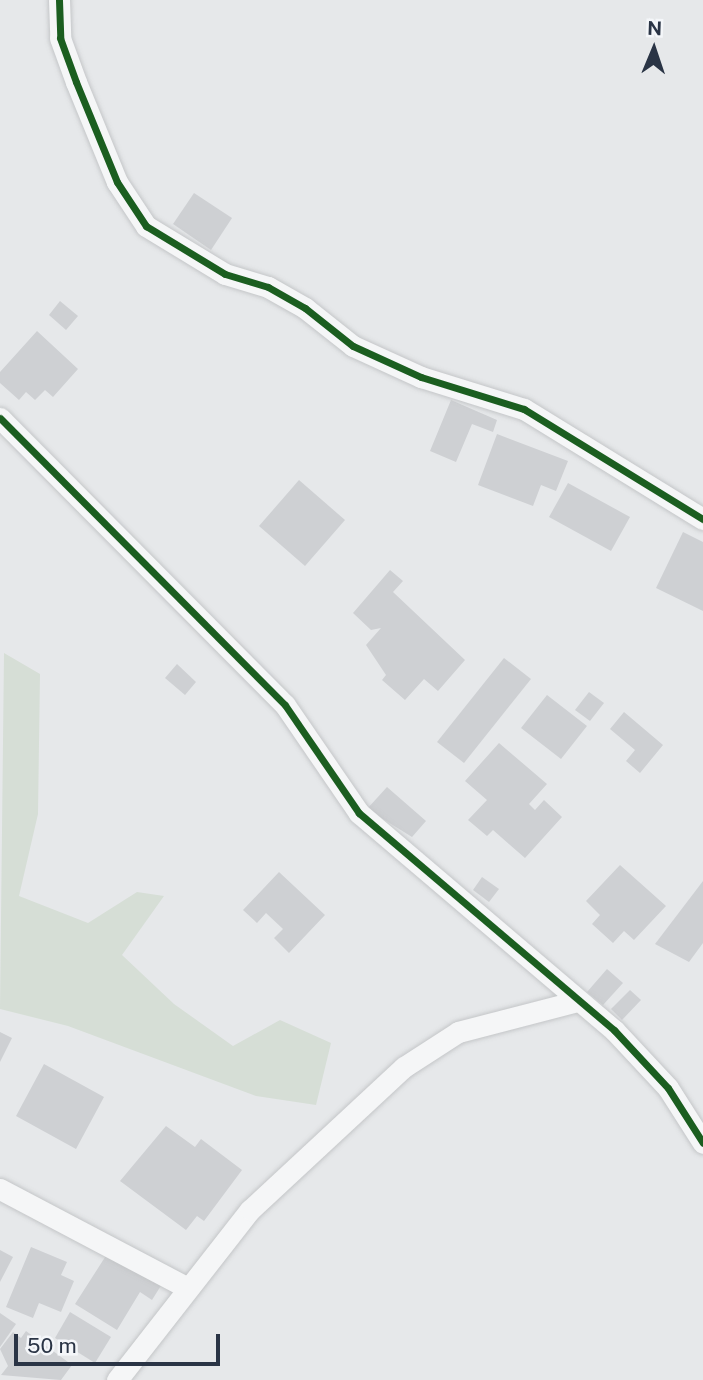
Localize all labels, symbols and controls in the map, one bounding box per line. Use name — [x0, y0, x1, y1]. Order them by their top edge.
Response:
north arrow — [619, 14, 689, 84]
text: N — [647, 17, 663, 39]
scale bar — [18, 1320, 224, 1364]
text: 50 m — [27, 1333, 77, 1358]

